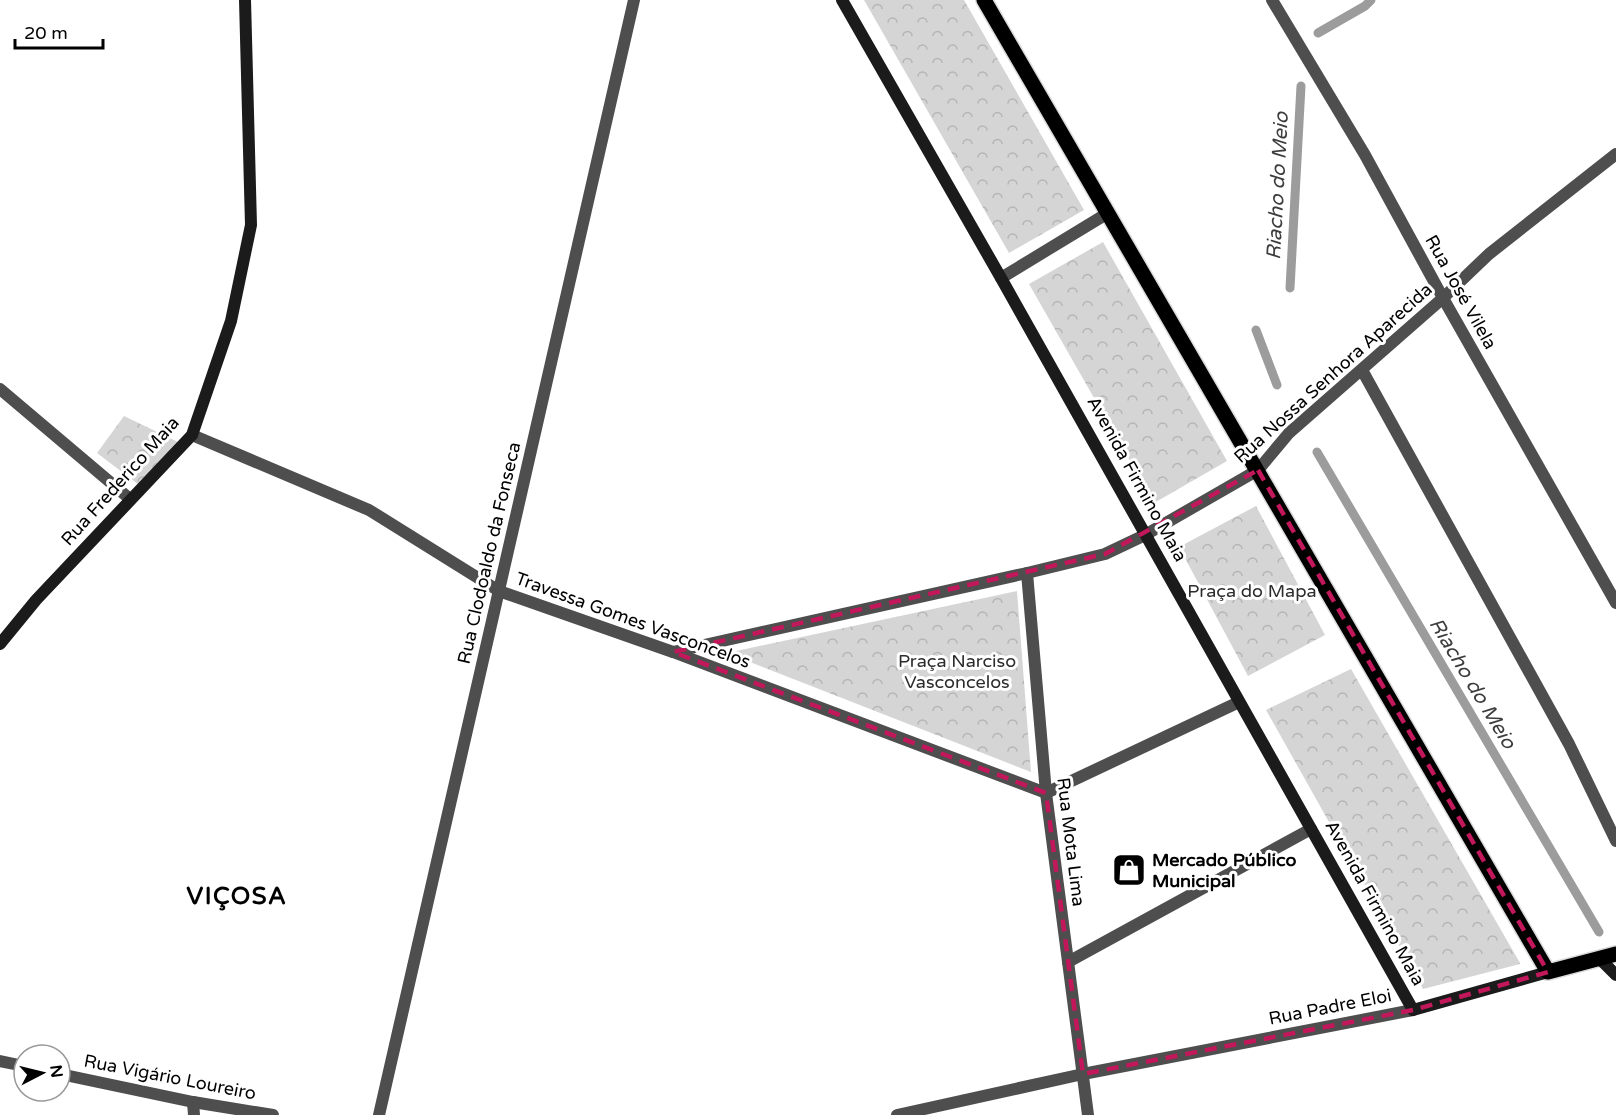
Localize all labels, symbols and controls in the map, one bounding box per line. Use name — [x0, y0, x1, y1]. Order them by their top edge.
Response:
scale bar — [15, 12, 104, 50]
text: 20 m — [24, 22, 68, 44]
water label: Riacho do Meio — [1262, 111, 1294, 261]
street label: Rua José Vilela — [1420, 231, 1502, 353]
street label: Rua Nossa Senhora Aparecida — [1229, 278, 1437, 468]
street label: Avenida Firmino Maia — [1082, 392, 1192, 566]
street label: Rua Frederico Maia — [56, 412, 184, 550]
street label: Rua Clodoaldo da Fonseca — [453, 440, 525, 666]
street label: Travessa Gomes Vasconcelos — [512, 567, 754, 673]
park label: Praça do Mapa — [1187, 580, 1317, 602]
water label: Riacho do Meio — [1424, 614, 1521, 754]
park label: Praça Narciso Vasconcelos — [898, 650, 1016, 693]
street label: Rua Mota Lima — [1052, 776, 1090, 908]
street label: Avenida Firmino Maia — [1320, 816, 1430, 990]
place label: Mercado Público Municipal — [1152, 849, 1296, 892]
shop icon: Mercado Público Municipal — [1111, 852, 1147, 888]
district label: VIÇOSA — [187, 882, 287, 911]
street label: Rua Padre Eloi — [1267, 984, 1393, 1030]
north arrow — [12, 1043, 72, 1103]
street label: Rua Vigário Loureiro — [82, 1050, 258, 1105]
text: N — [45, 1064, 67, 1079]

